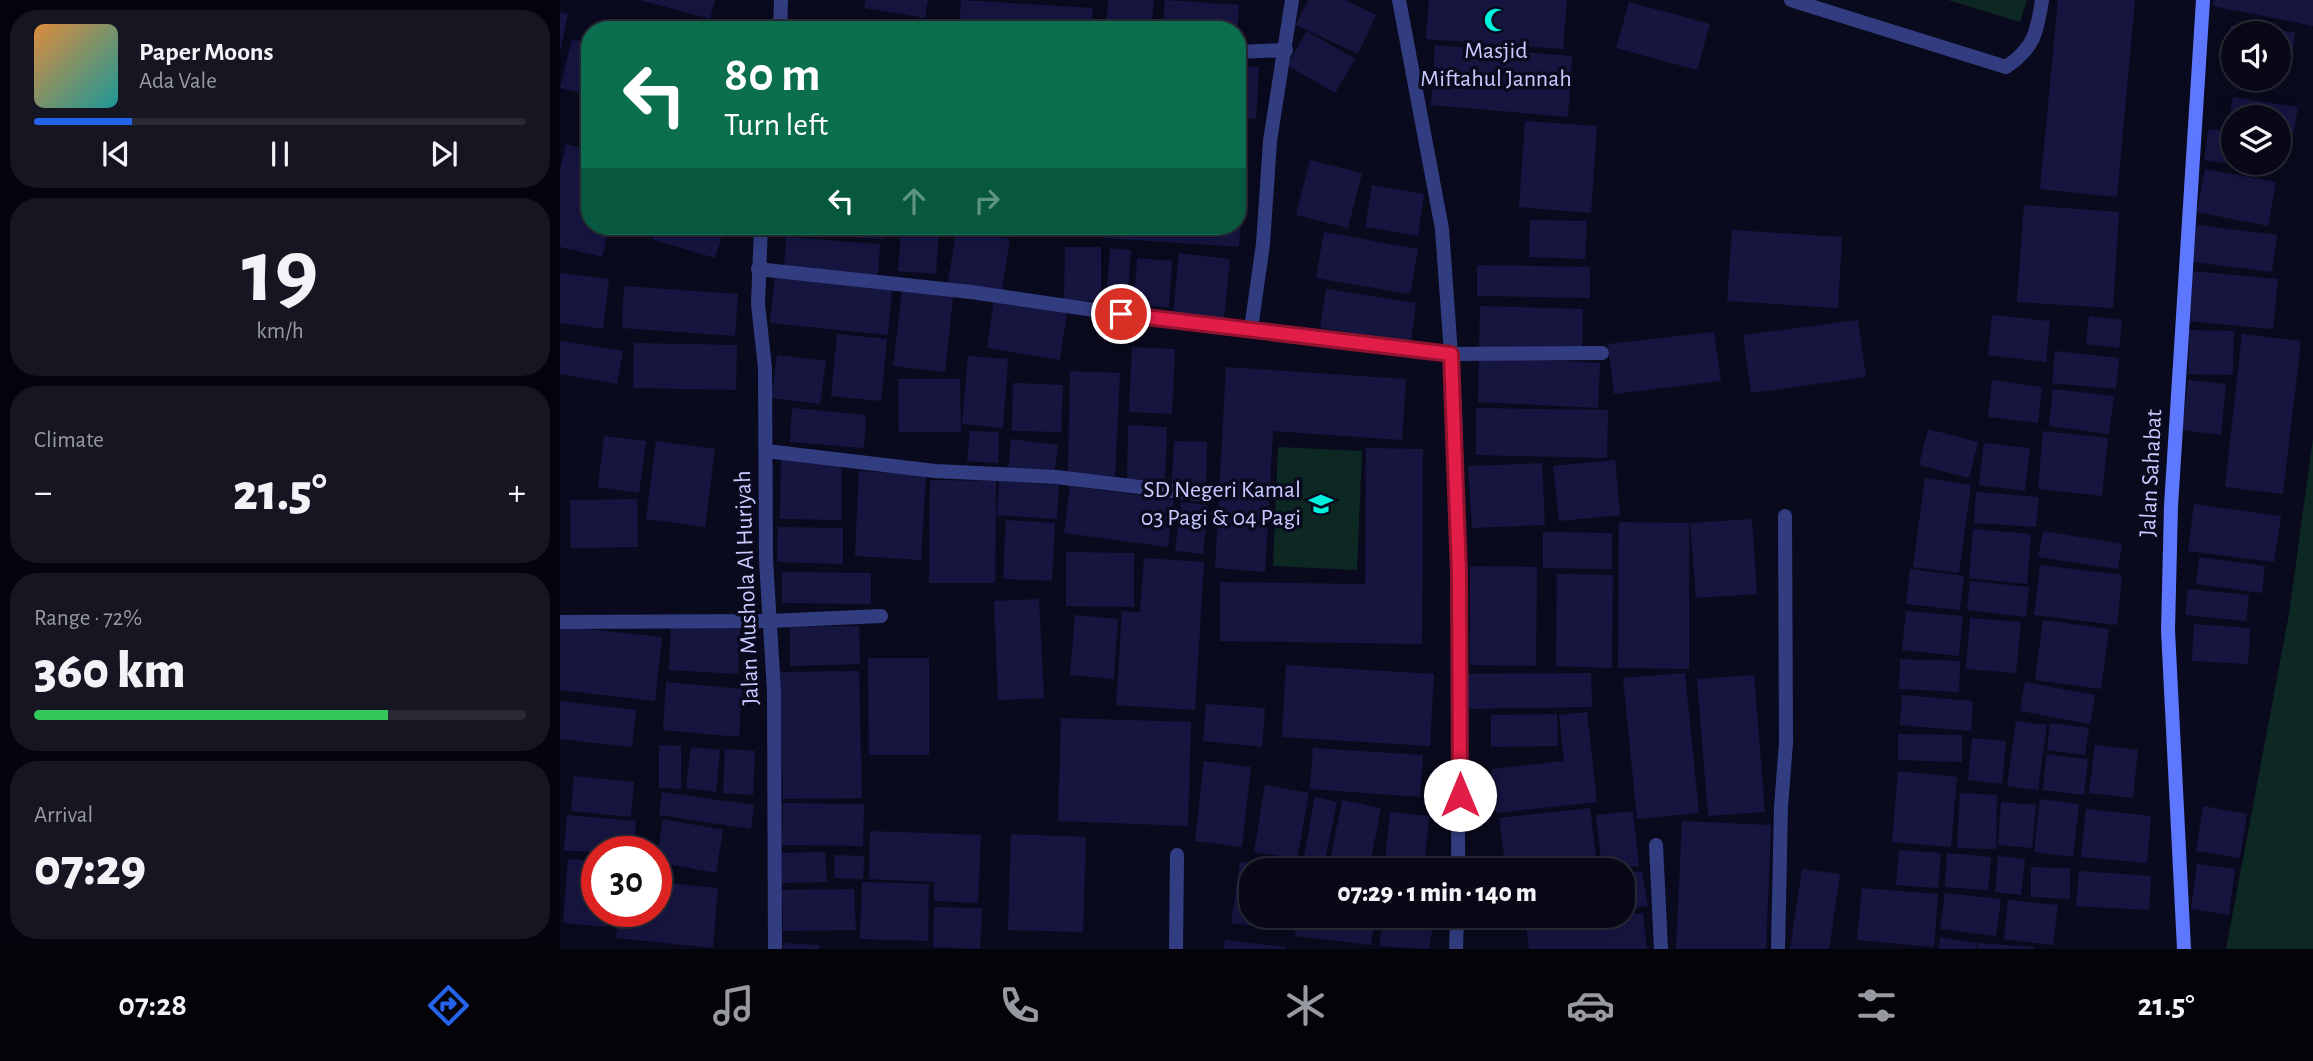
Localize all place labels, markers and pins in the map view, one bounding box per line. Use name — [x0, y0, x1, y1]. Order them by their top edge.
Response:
mosque icon: Masjid Miftahul Jannah — [1482, 6, 1510, 34]
place label: Masjid Miftahul Jannah — [1420, 39, 1572, 91]
pin — [1091, 284, 1151, 344]
place label: SD Negeri Kamal 03 Pagi & 04 Pagi — [1141, 478, 1301, 530]
school or university icon: SD Negeri Kamal 03 Pagi & 04 Pagi — [1307, 490, 1335, 518]

